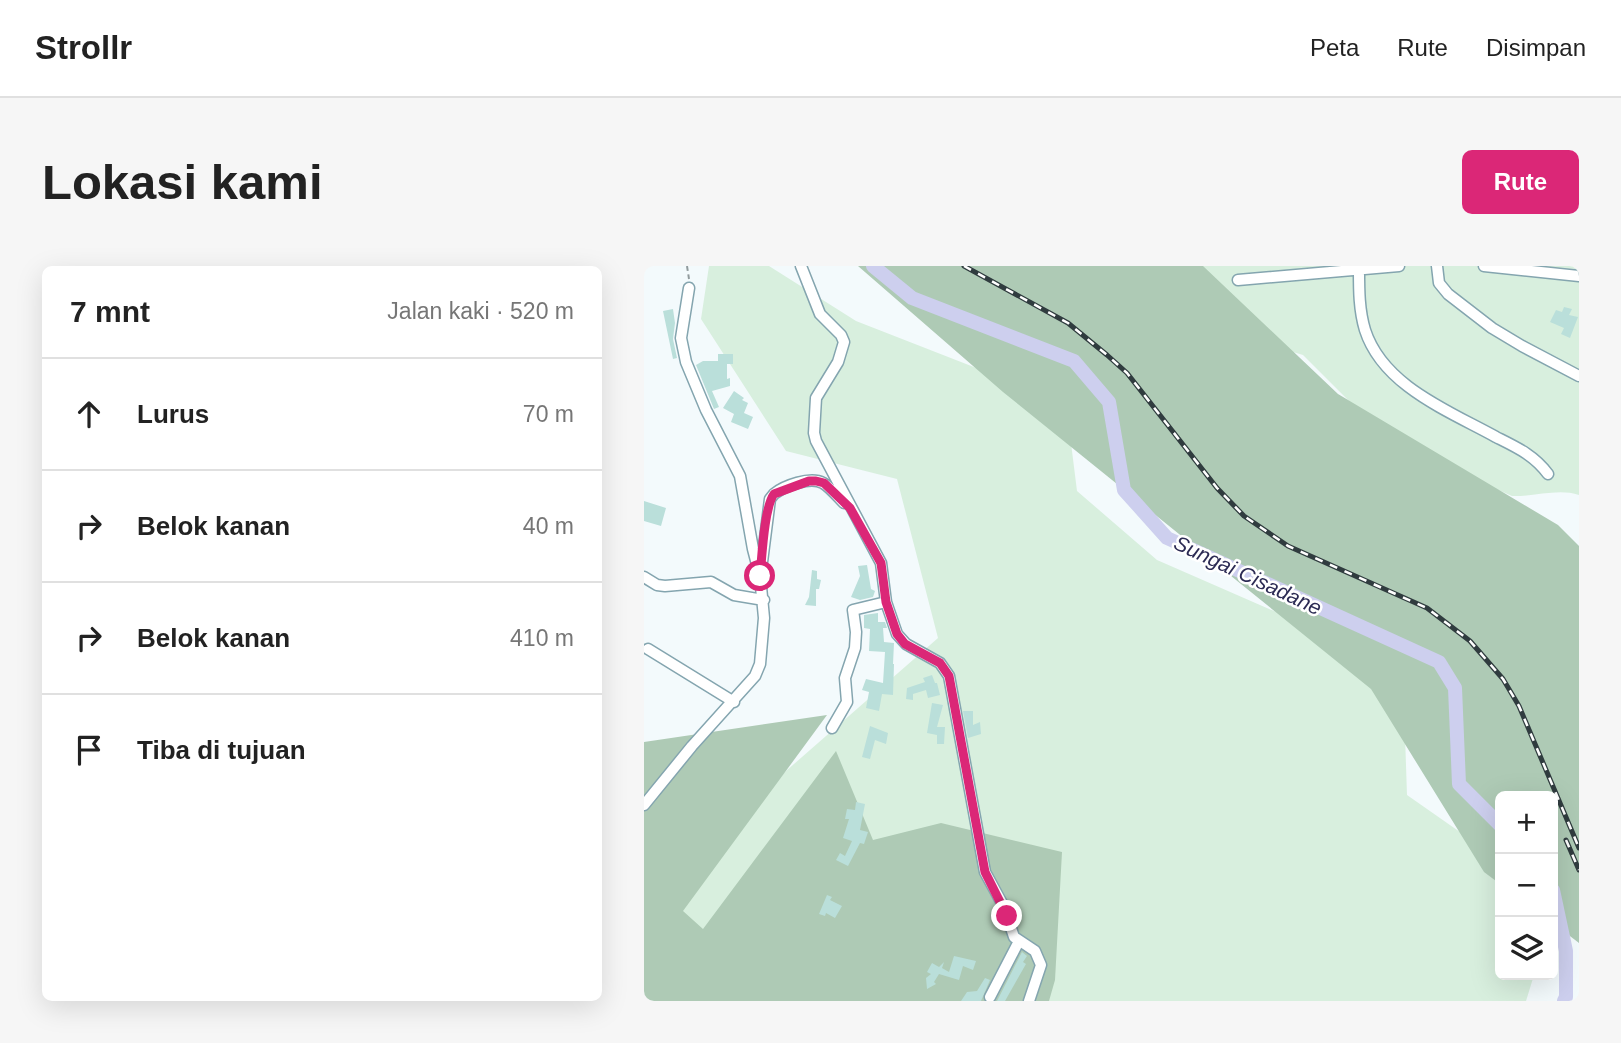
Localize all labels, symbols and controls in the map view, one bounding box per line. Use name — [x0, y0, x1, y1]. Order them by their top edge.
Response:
text: Strollr — [35, 29, 132, 66]
text: Peta — [1310, 34, 1359, 61]
text: Rute — [1397, 34, 1448, 61]
text: Disimpan — [1486, 34, 1586, 61]
button: Rute — [1462, 150, 1579, 214]
text: Lokasi kami — [42, 155, 323, 209]
text: 7 mnt — [70, 295, 150, 328]
text: Jalan kaki · 520 m — [387, 298, 574, 324]
icon: ahead — [70, 395, 108, 433]
text: Lurus — [137, 399, 209, 429]
text: 70 m — [523, 401, 574, 427]
icon: right — [70, 507, 108, 545]
text: Belok kanan — [137, 511, 290, 541]
text: 40 m — [523, 513, 574, 539]
water label: Sungai Cisadane — [1171, 531, 1325, 619]
route start — [744, 560, 775, 591]
icon: right — [70, 619, 108, 657]
text: Belok kanan — [137, 623, 290, 653]
text: 410 m — [510, 625, 574, 651]
icon: arrive — [70, 731, 108, 769]
text: Tiba di tujuan — [137, 735, 306, 765]
map controls — [1495, 791, 1558, 980]
button: + — [1495, 791, 1558, 854]
button: − — [1495, 854, 1558, 917]
route end — [991, 900, 1022, 931]
button: layers — [1495, 917, 1558, 980]

